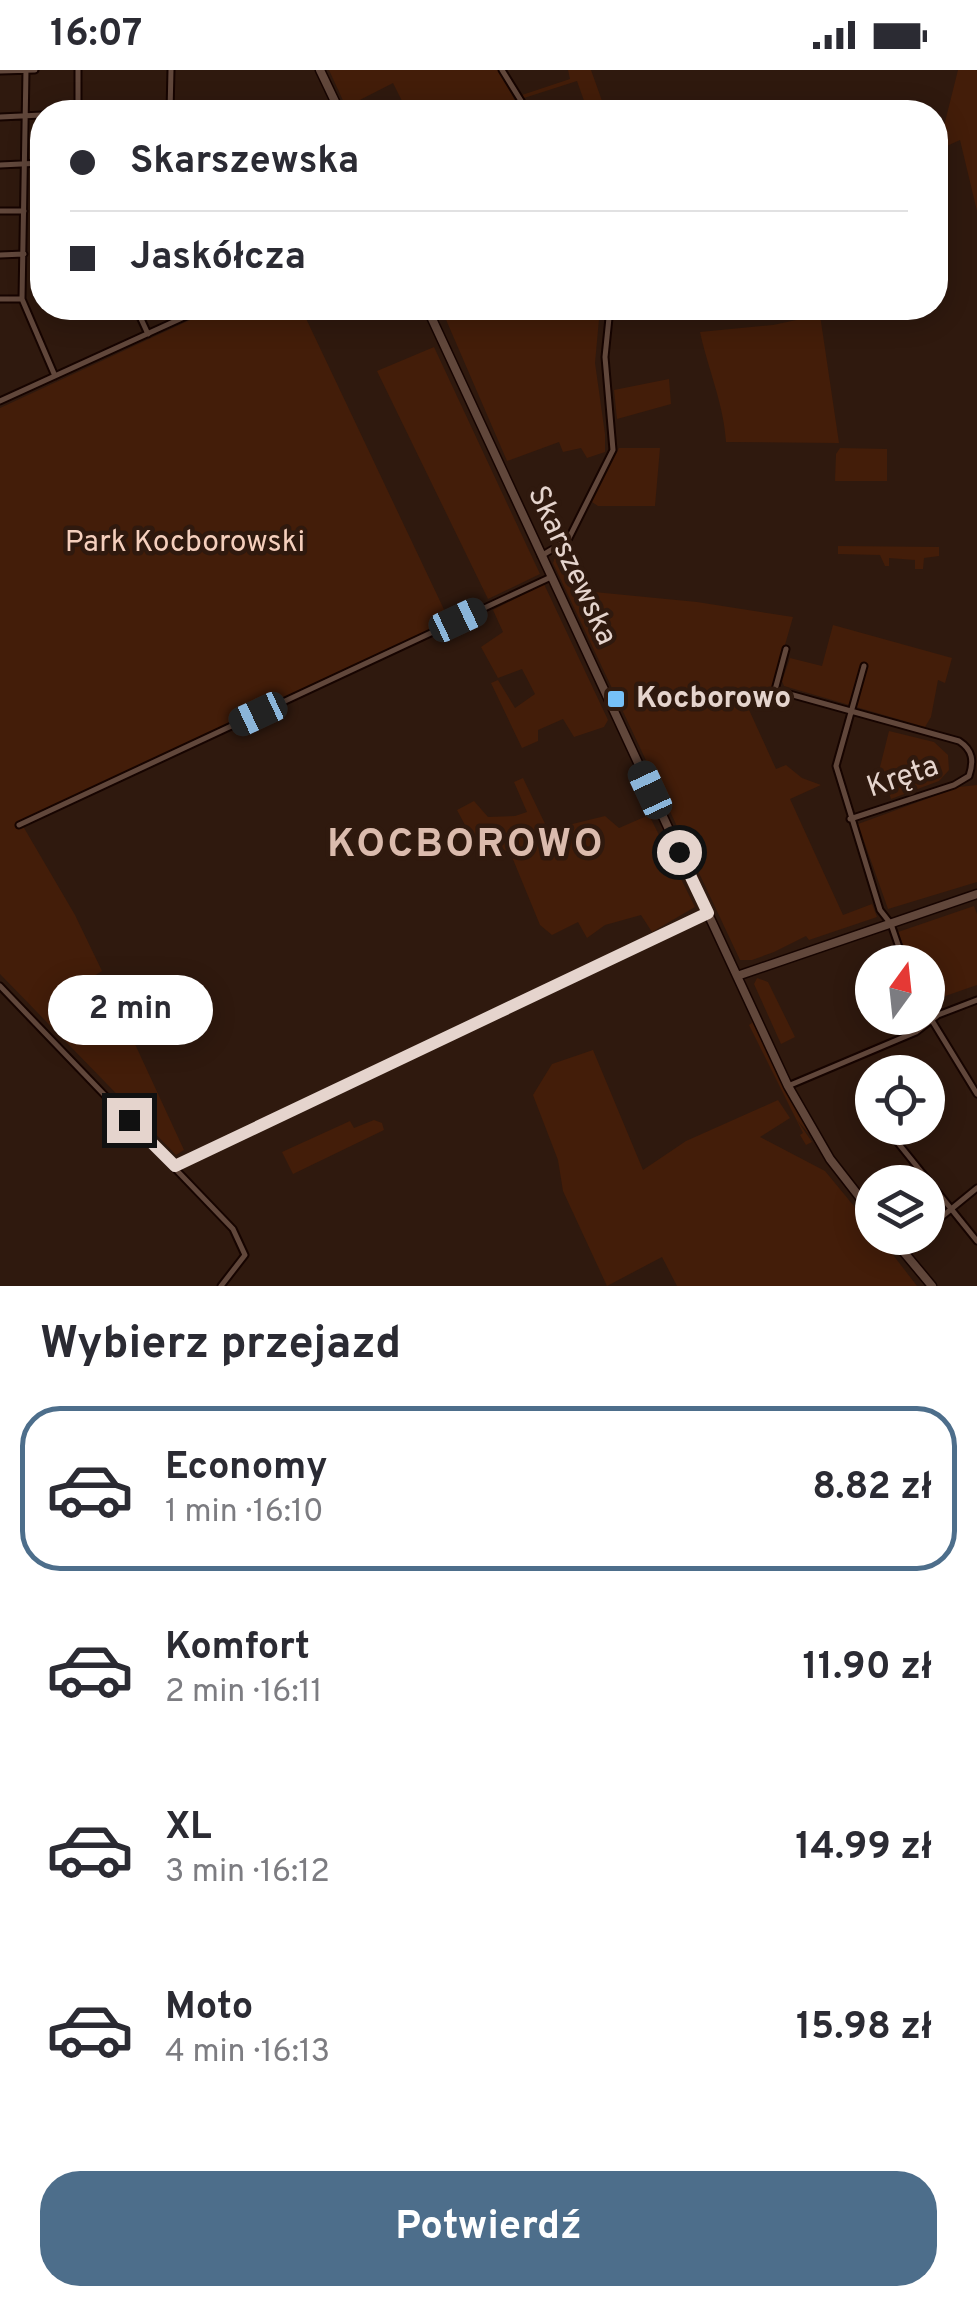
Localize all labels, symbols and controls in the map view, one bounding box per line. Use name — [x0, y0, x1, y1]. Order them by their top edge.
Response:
text: 16:07 — [50, 11, 142, 60]
text: Skarszewska — [130, 138, 359, 187]
text: Jaskółcza — [130, 234, 306, 283]
street label: Skarszewska — [518, 480, 624, 652]
park label: Park Kocborowski — [65, 525, 305, 562]
car — [424, 594, 492, 646]
place label: Kocborowo — [636, 681, 791, 718]
car — [224, 688, 292, 740]
marker: Kocborowo — [605, 688, 627, 710]
street label: Kręta — [862, 749, 944, 807]
car — [624, 756, 676, 824]
district label: KOCBOROWO — [327, 821, 605, 871]
route start — [657, 830, 702, 875]
north arrow — [855, 945, 945, 1035]
map controls — [855, 945, 945, 1255]
callout: 2 min — [46, 975, 212, 1045]
text: 2 min — [89, 990, 172, 1030]
button: locate — [855, 1055, 945, 1145]
route end — [107, 1098, 152, 1143]
button: layers — [855, 1165, 945, 1255]
text: Wybierz przejazd — [40, 1317, 401, 1374]
icon: car — [45, 1444, 135, 1534]
text: Economy — [165, 1444, 327, 1493]
text: 8.82 zł — [812, 1464, 932, 1513]
text: 1 min · 16:10 — [165, 1493, 323, 1533]
icon: car — [45, 1624, 135, 1714]
text: Komfort — [165, 1624, 310, 1673]
text: 11.90 zł — [802, 1644, 932, 1693]
text: 2 min · 16:11 — [165, 1673, 323, 1713]
icon: car — [45, 1804, 135, 1894]
text: XL — [165, 1804, 212, 1853]
text: 14.99 zł — [795, 1824, 932, 1873]
text: 3 min · 16:12 — [165, 1853, 330, 1893]
icon: car — [45, 1984, 135, 2074]
text: Moto — [165, 1984, 253, 2033]
text: 15.98 zł — [796, 2004, 932, 2053]
text: 4 min · 16:13 — [165, 2033, 330, 2073]
button: Potwierdź — [40, 2171, 937, 2286]

